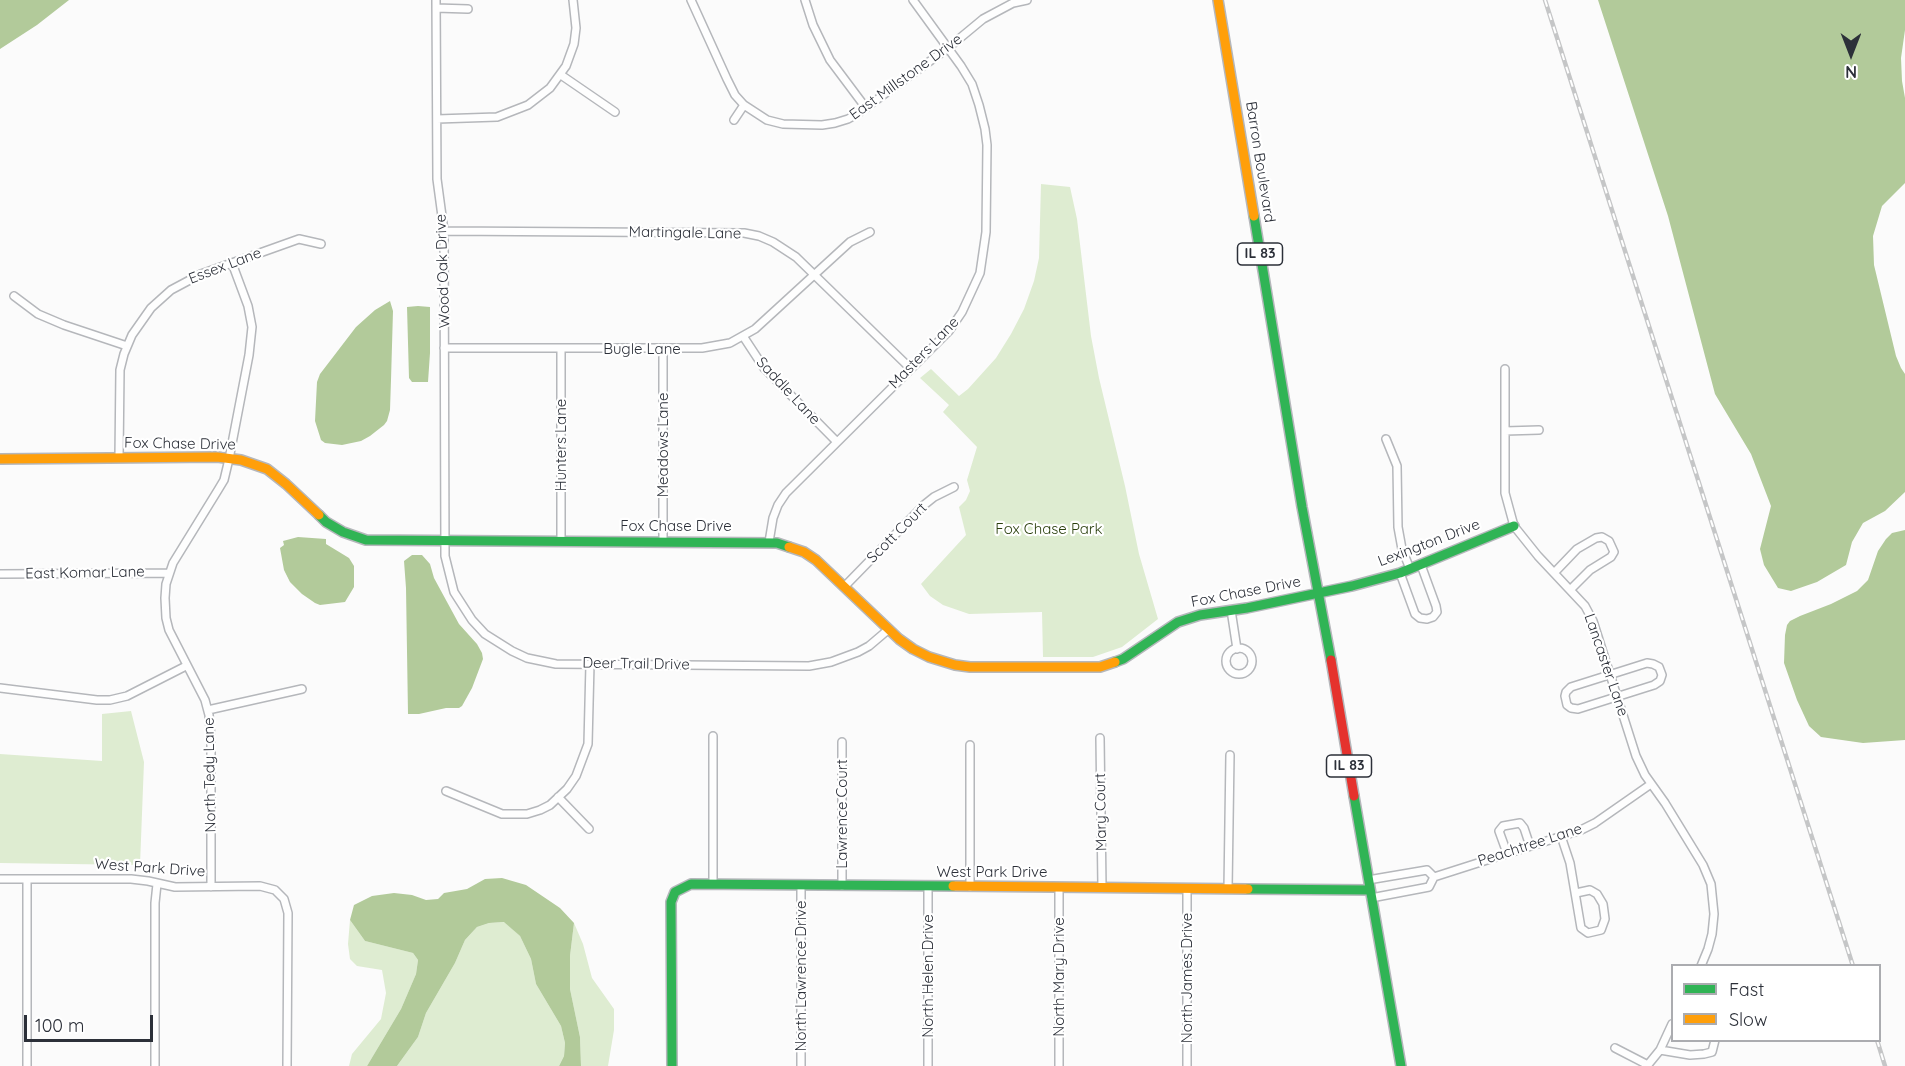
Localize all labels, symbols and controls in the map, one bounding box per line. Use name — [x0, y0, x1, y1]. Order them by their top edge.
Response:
north arrow — [1821, 24, 1881, 84]
street label: East Millstone Drive — [846, 30, 966, 124]
text: N — [1845, 62, 1857, 82]
street label: Barron Boulevard — [1242, 100, 1278, 224]
street label: Wood Oak Drive — [432, 214, 454, 328]
street label: Martingale Lane — [629, 223, 741, 243]
road number: IL 83 — [1238, 243, 1282, 265]
street label: Essex Lane — [186, 244, 264, 288]
street label: Masters Lane — [885, 313, 963, 393]
street label: Bugle Lane — [603, 340, 681, 358]
street label: Saddle Lane — [752, 353, 824, 429]
street label: Meadows Lane — [654, 393, 672, 497]
street label: Hunters Lane — [552, 399, 570, 491]
street label: Fox Chase Drive — [124, 434, 236, 454]
street label: Scott Court — [863, 499, 931, 567]
street label: Lexington Drive — [1375, 515, 1483, 571]
street label: Fox Chase Drive — [620, 517, 732, 535]
park label: Fox Chase Park — [995, 520, 1103, 538]
street label: East Komar Lane — [25, 563, 145, 583]
street label: Fox Chase Drive — [1189, 573, 1303, 611]
street label: Lancaster Lane — [1580, 611, 1632, 719]
street label: Deer Trail Drive — [582, 654, 690, 674]
street label: North Tedy Lane — [200, 717, 220, 833]
road number: IL 83 — [1326, 755, 1372, 777]
street label: Lawrence Court — [833, 759, 851, 869]
street label: Mary Court — [1091, 773, 1111, 851]
street label: Peachtree Lane — [1476, 820, 1584, 870]
street label: West Park Drive — [94, 855, 206, 881]
street label: West Park Drive — [937, 863, 1047, 881]
street label: North Lawrence Drive — [792, 901, 810, 1051]
street label: North James Drive — [1178, 913, 1196, 1043]
street label: North Helen Drive — [919, 914, 937, 1038]
street label: North Mary Drive — [1050, 917, 1068, 1037]
legend — [1671, 964, 1881, 1042]
text: Fast — [1729, 978, 1764, 1001]
scale bar — [27, 1003, 156, 1041]
text: Slow — [1729, 1008, 1767, 1031]
text: 100 m — [35, 1014, 84, 1037]

